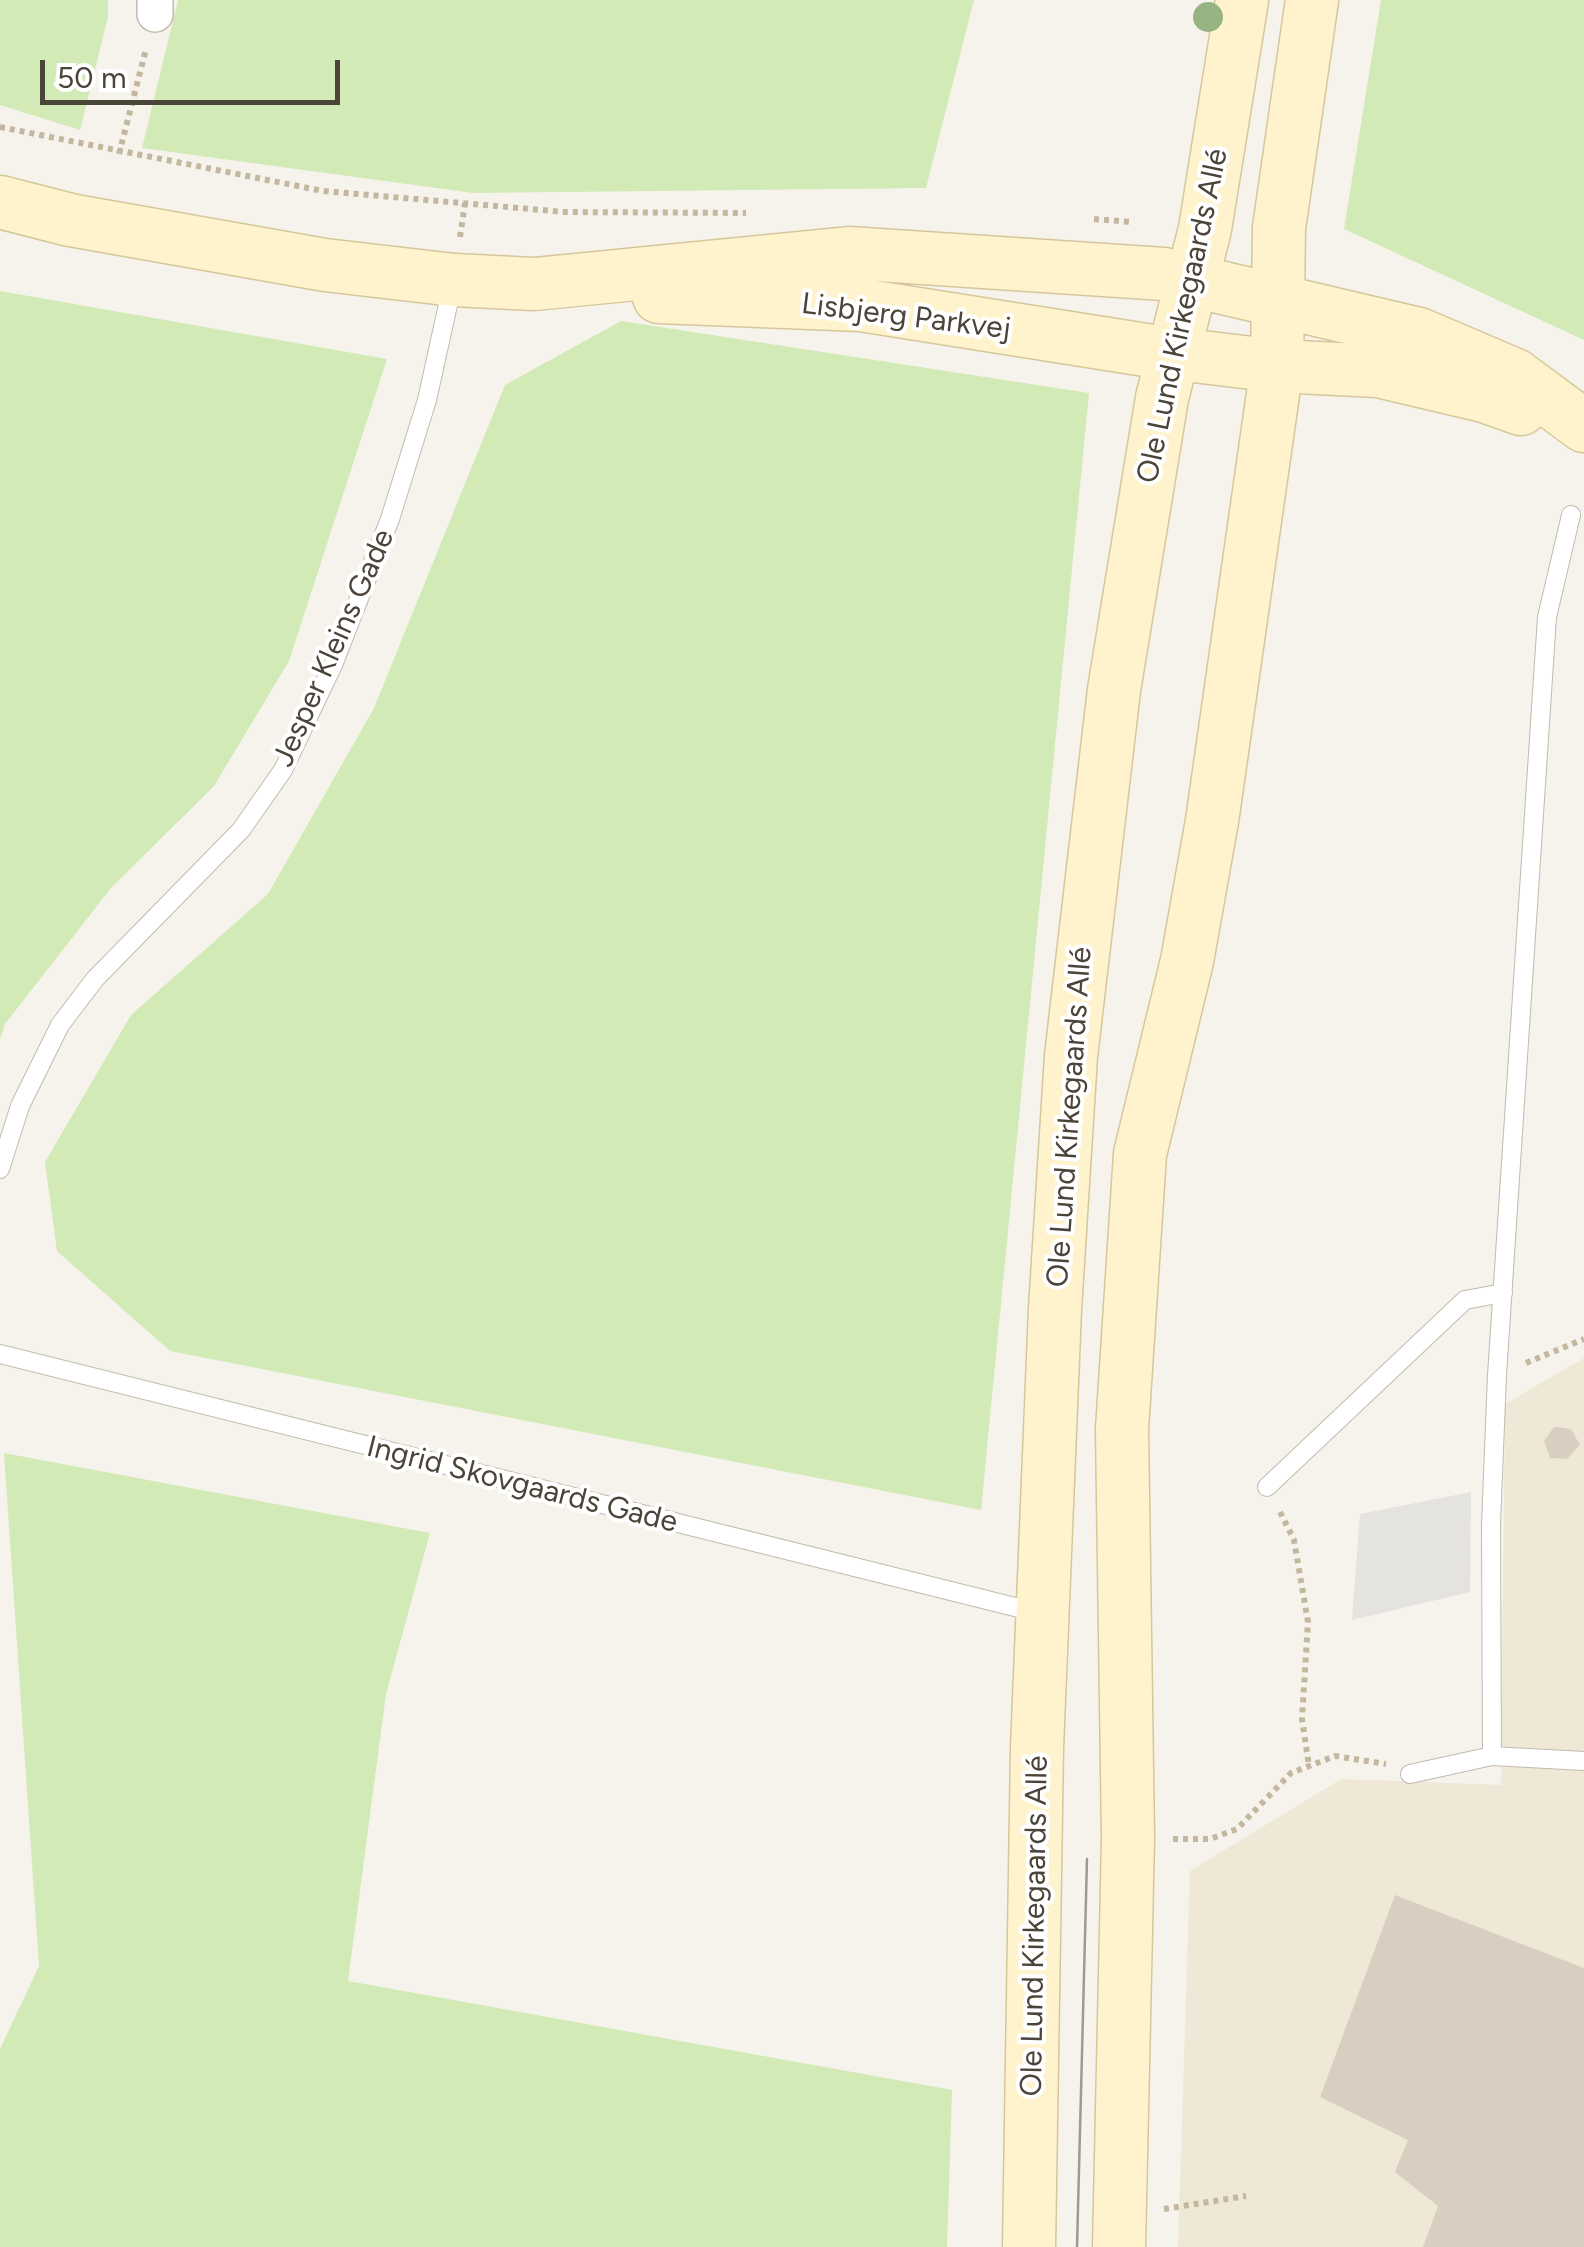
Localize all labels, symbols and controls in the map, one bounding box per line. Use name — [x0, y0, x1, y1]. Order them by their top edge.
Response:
scale bar — [45, 40, 345, 102]
text: 50 m — [57, 59, 126, 96]
street label: Ole Lund Kirkegaards Allé — [1130, 145, 1236, 487]
street label: Lisbjerg Parkvej — [799, 286, 1013, 348]
street label: Jesper Kleins Gade — [266, 524, 402, 772]
street label: Ole Lund Kirkegaards Allé — [1040, 946, 1100, 1288]
street label: Ingrid Skovgaards Gade — [363, 1429, 681, 1541]
street label: Ole Lund Kirkegaards Allé — [1014, 1755, 1056, 2097]

